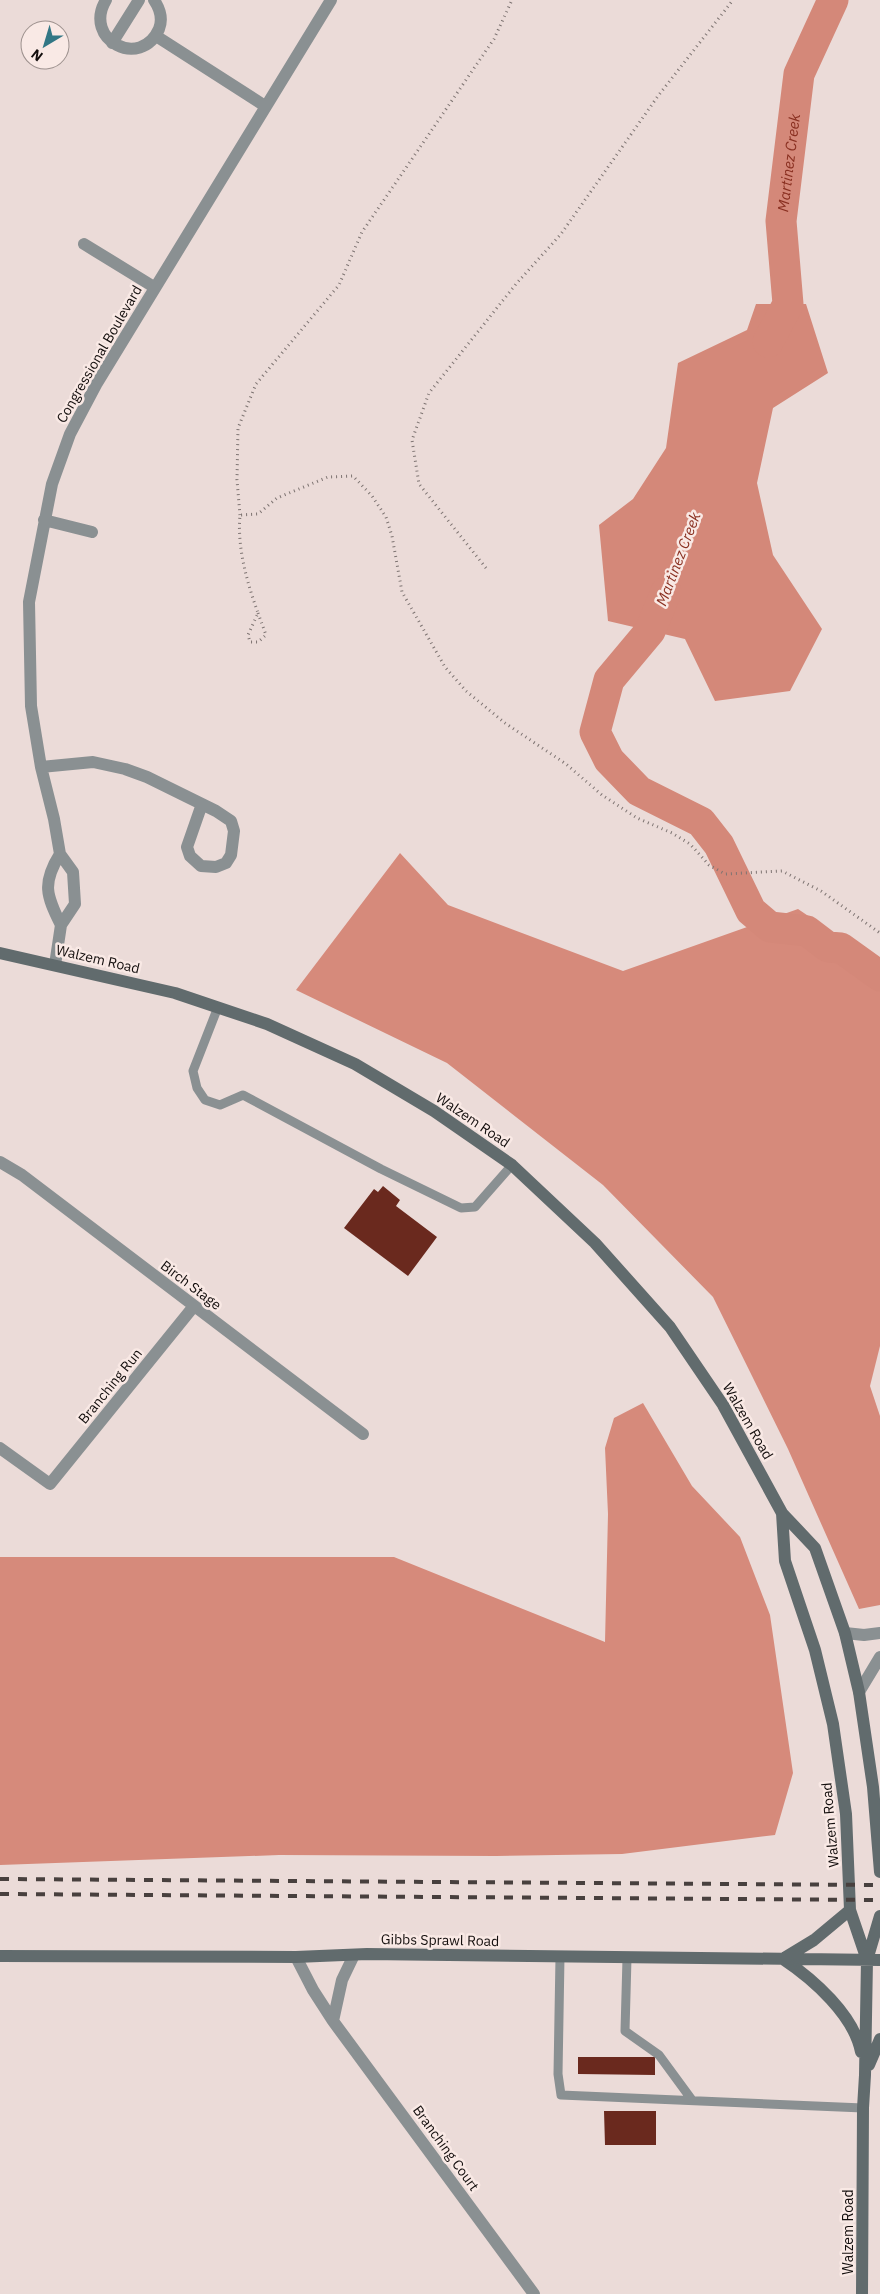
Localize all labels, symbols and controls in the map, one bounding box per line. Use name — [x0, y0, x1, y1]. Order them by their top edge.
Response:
north arrow — [20, 20, 70, 70]
text: N — [27, 45, 47, 65]
water label: Martinez Creek — [773, 112, 804, 213]
street label: Congressional Boulevard — [52, 282, 146, 426]
water label: Martinez Creek — [651, 509, 705, 608]
street label: Walzem Road — [54, 941, 142, 977]
street label: Walzem Road — [433, 1089, 513, 1151]
street label: Birch Stage — [157, 1256, 225, 1314]
street label: Branching Run — [74, 1345, 146, 1427]
street label: Walzem Road — [719, 1380, 777, 1462]
street label: Walzem Road — [817, 1782, 843, 1868]
street label: Gibbs Sprawl Road — [381, 1930, 499, 1950]
street label: Branching Court — [409, 2102, 483, 2194]
street label: Walzem Road — [839, 2189, 857, 2275]

